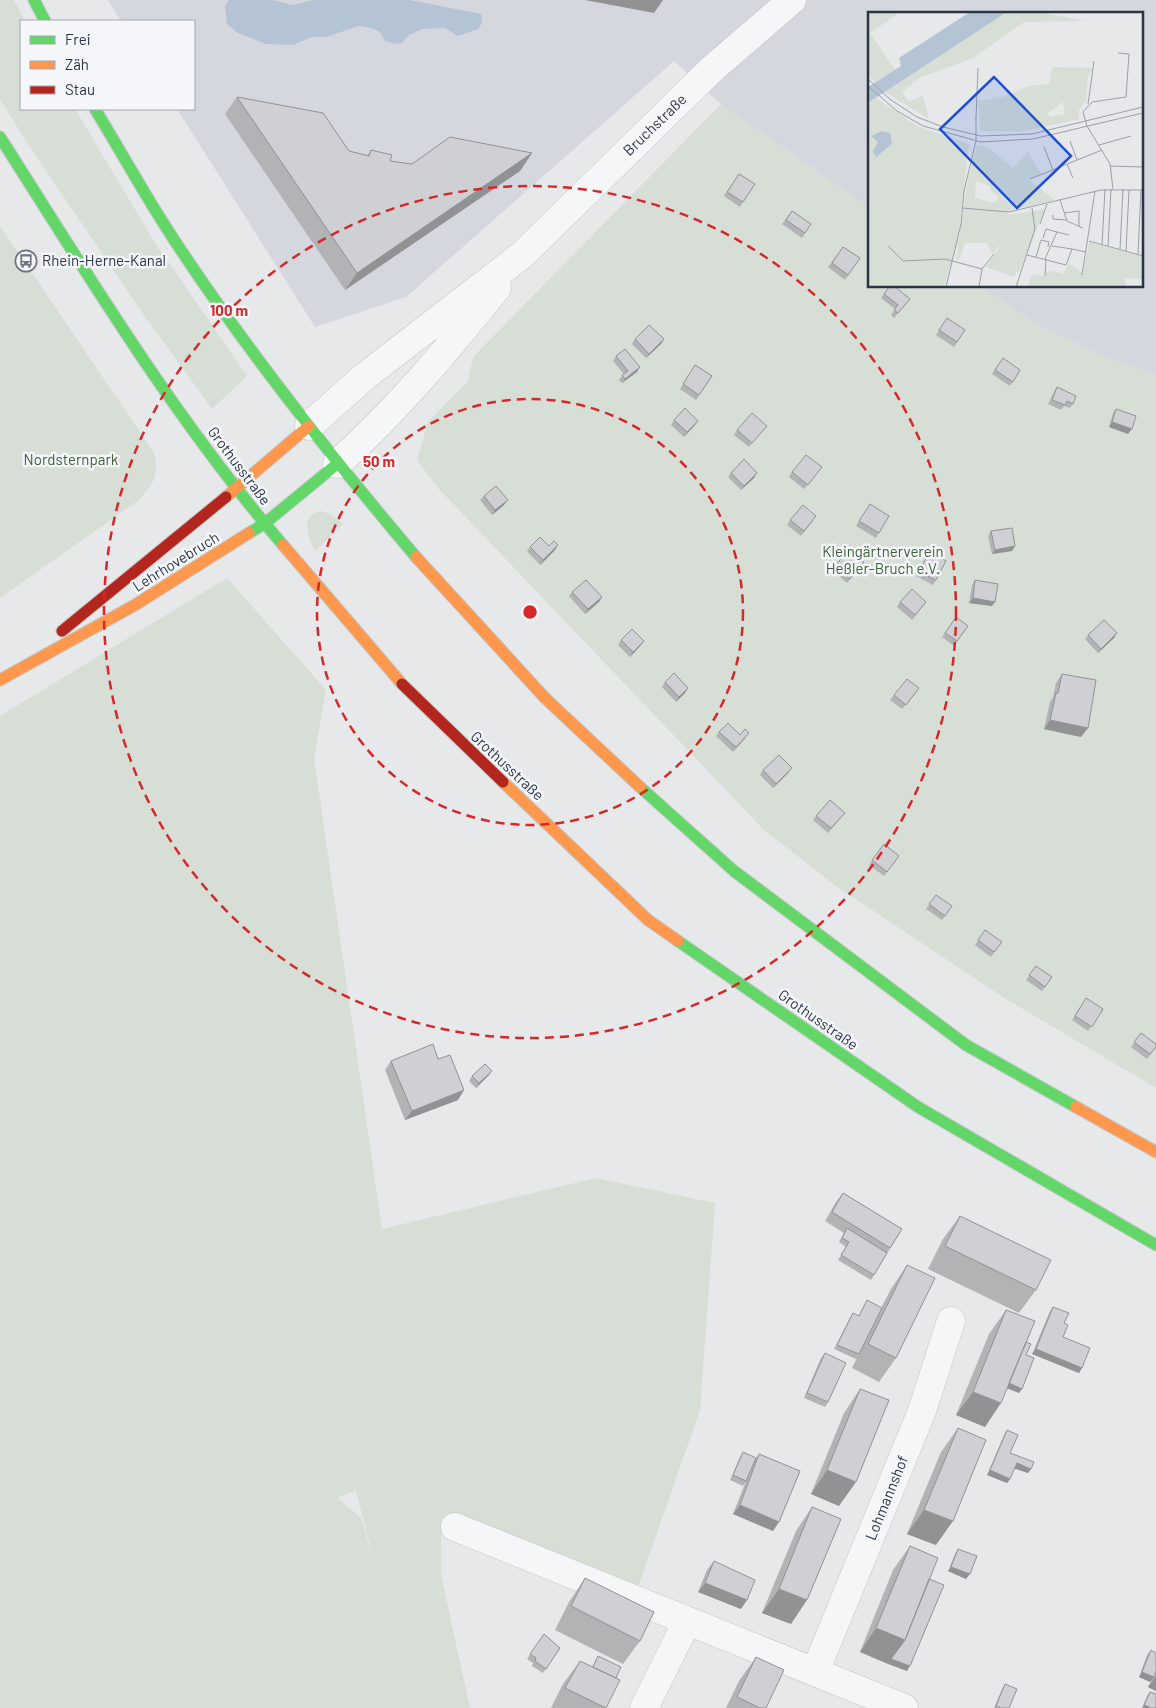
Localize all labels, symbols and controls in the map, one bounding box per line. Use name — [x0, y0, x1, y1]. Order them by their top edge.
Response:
inset map — [868, 12, 1144, 288]
legend — [20, 20, 195, 110]
text: Frei — [65, 30, 91, 48]
text: Zäh — [65, 55, 89, 73]
text: Stau — [65, 80, 95, 98]
street label: Bruchstraße — [619, 90, 690, 159]
bus stop icon: Rhein-Herne-Kanal — [14, 249, 38, 273]
place label: Rhein-Herne-Kanal — [42, 251, 166, 269]
text: 100 m — [210, 301, 248, 319]
street label: Grothusstraße — [205, 423, 275, 508]
park label: Nordsternpark — [24, 450, 119, 468]
text: 50 m — [363, 452, 395, 470]
street label: Lehrhovebruch — [129, 527, 222, 595]
park label: Kleingärtnerverein Heßler-Bruch e.V. — [822, 542, 944, 577]
centre of rings — [521, 603, 539, 621]
street label: Grothusstraße — [467, 727, 548, 804]
street label: Grothusstraße — [775, 985, 862, 1053]
street label: Lohmannshof — [861, 1453, 911, 1543]

